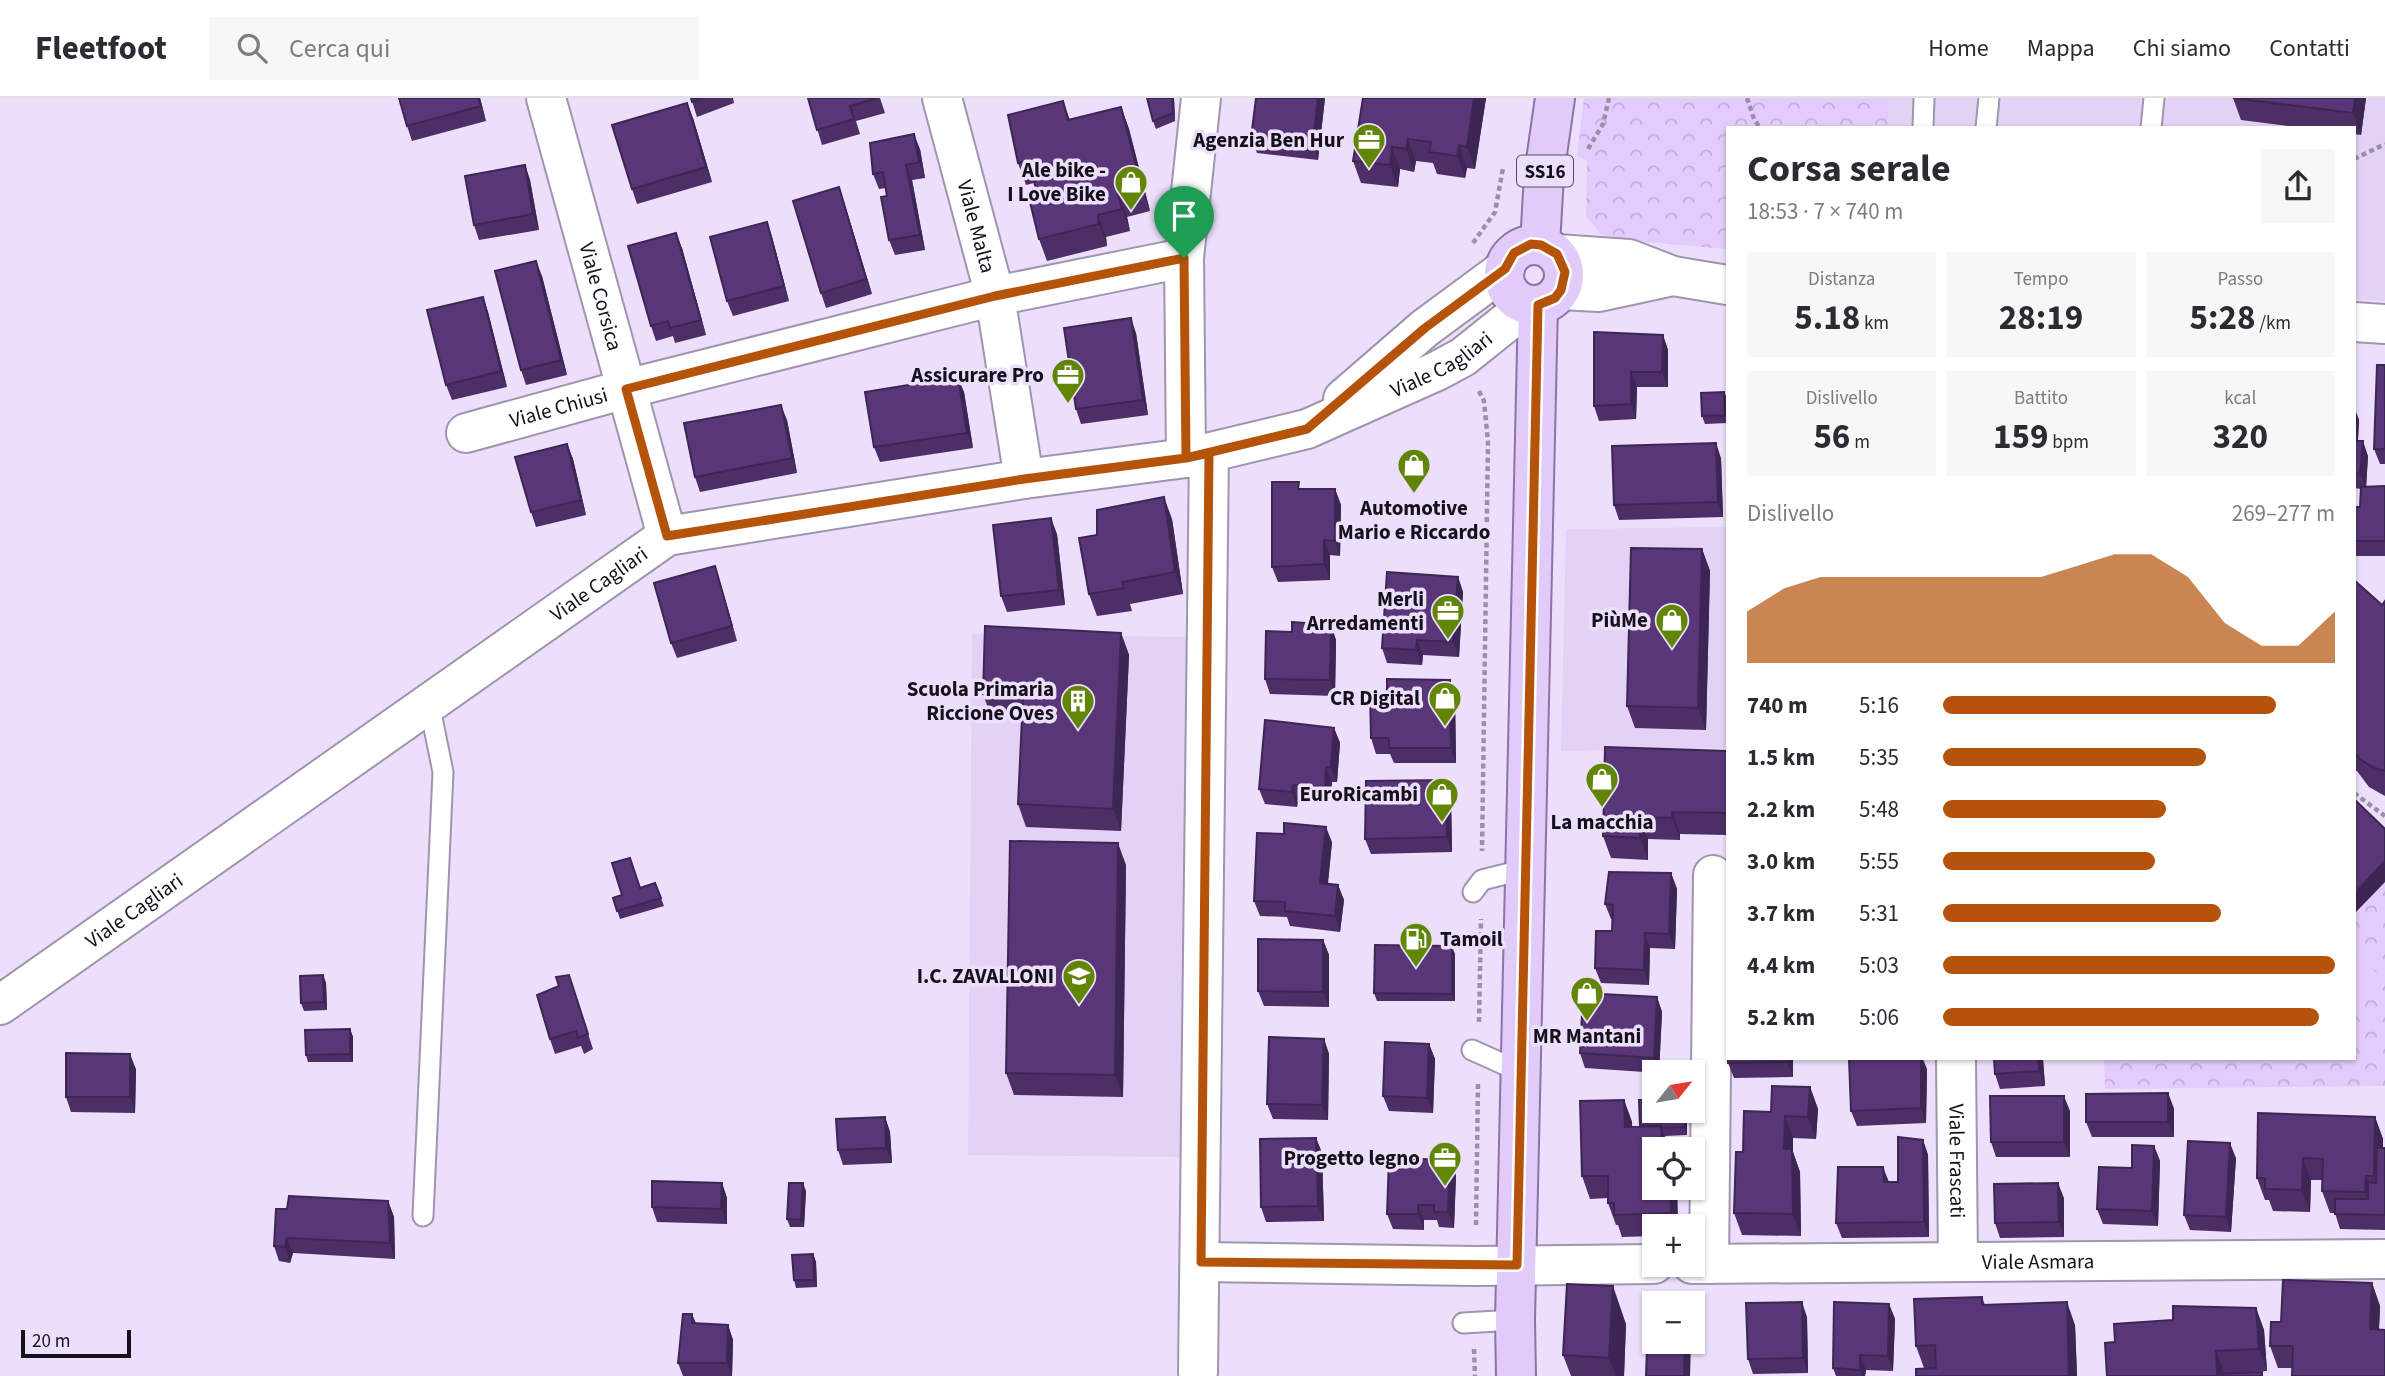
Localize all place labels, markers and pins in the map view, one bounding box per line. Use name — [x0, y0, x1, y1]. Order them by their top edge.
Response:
office icon: Agenzia Ben Hur — [1350, 121, 1388, 170]
place label: Agenzia Ben Hur — [1192, 125, 1345, 155]
place label: Ale bike - I Love Bike — [1007, 155, 1106, 209]
shop icon: Ale bike - I Love Bike — [1112, 163, 1150, 212]
pin — [1154, 186, 1214, 258]
office icon: Assicurare Pro — [1049, 356, 1087, 405]
place label: Assicurare Pro — [910, 360, 1044, 390]
shop icon: Automotive Mario e Riccardo — [1395, 446, 1433, 495]
place label: Automotive Mario e Riccardo — [1338, 493, 1490, 547]
place label: Merli Arredamenti — [1306, 584, 1424, 638]
office icon: Merli Arredamenti — [1429, 592, 1467, 641]
shop icon: PiùMe — [1653, 601, 1691, 650]
place label: PiùMe — [1591, 605, 1648, 635]
place label: Scuola Primaria Riccione Oves — [907, 674, 1054, 728]
shop icon: CR Digital — [1426, 679, 1464, 728]
building icon: Scuola Primaria Riccione Oves — [1059, 682, 1097, 731]
place label: CR Digital — [1330, 683, 1420, 713]
shop icon: La macchia — [1583, 760, 1621, 809]
shop icon: EuroRicambi — [1423, 775, 1461, 824]
place label: EuroRicambi — [1300, 779, 1418, 809]
place label: La macchia — [1550, 807, 1654, 837]
fuel station icon: Tamoil — [1397, 920, 1435, 969]
place label: Tamoil — [1440, 924, 1503, 954]
school or university icon: I.C. ZAVALLONI — [1060, 957, 1098, 1006]
place label: I.C. ZAVALLONI — [917, 961, 1054, 991]
shop icon: MR Mantani — [1568, 974, 1606, 1023]
place label: MR Mantani — [1533, 1021, 1641, 1051]
office icon: Progetto legno — [1426, 1139, 1464, 1188]
place label: Progetto legno — [1283, 1143, 1420, 1173]

